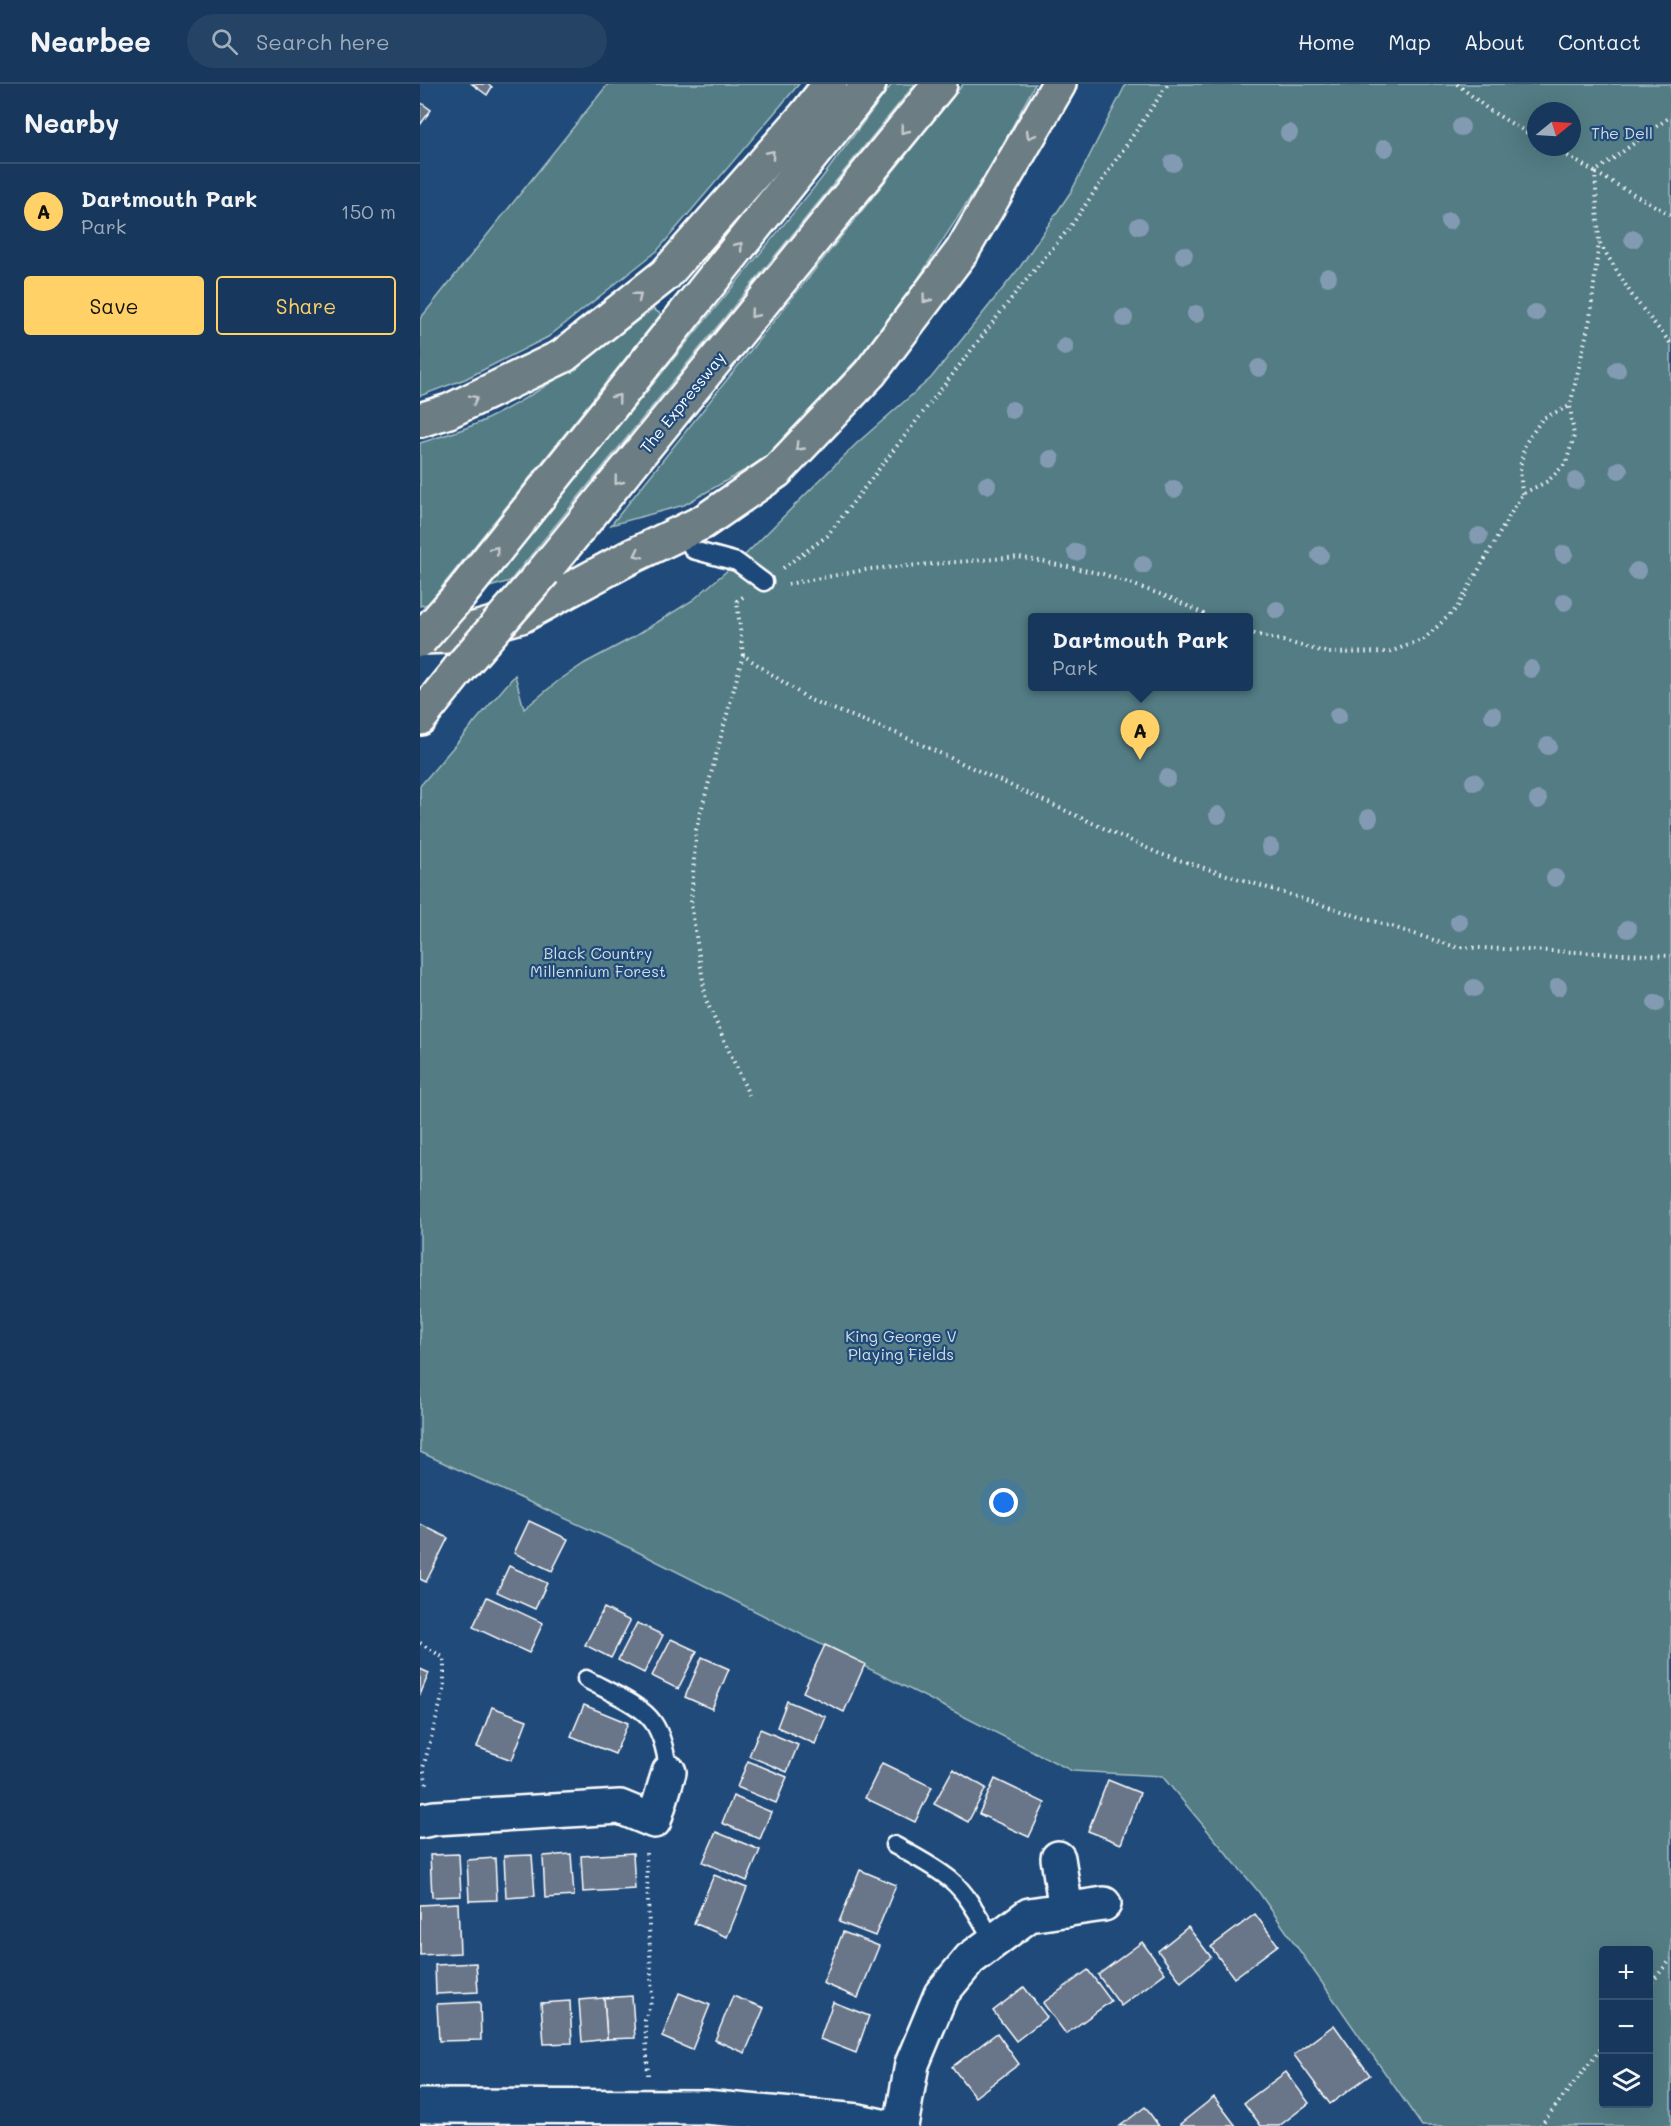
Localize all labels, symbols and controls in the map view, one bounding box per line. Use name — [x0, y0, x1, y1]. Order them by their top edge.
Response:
search box — [187, 14, 607, 68]
text: Nearbee — [30, 23, 151, 59]
icon: search — [208, 25, 241, 58]
text: Search here — [256, 27, 390, 56]
text: Home — [1298, 28, 1355, 55]
text: Map — [1388, 28, 1431, 55]
text: About — [1464, 28, 1525, 55]
text: Contact — [1558, 28, 1641, 55]
north arrow — [1527, 102, 1581, 156]
text: Nearby — [24, 106, 119, 140]
park label: The Dell — [1591, 122, 1653, 143]
one-way arrow — [900, 123, 911, 134]
one-way arrow — [1026, 128, 1037, 139]
one-way arrow — [764, 150, 775, 161]
text: Dartmouth Park — [81, 184, 257, 213]
text: A — [37, 198, 50, 224]
text: 150 m — [341, 198, 396, 224]
text: Park — [81, 213, 126, 239]
one-way arrow — [732, 242, 743, 253]
button: Save — [24, 276, 204, 335]
button: Share — [216, 276, 396, 335]
one-way arrow — [631, 292, 642, 303]
one-way arrow — [922, 292, 933, 303]
one-way arrow — [751, 307, 762, 318]
street label: The Expressway — [635, 347, 729, 457]
one-way arrow — [610, 394, 621, 405]
one-way arrow — [468, 395, 479, 406]
one-way arrow — [796, 440, 807, 451]
one-way arrow — [614, 474, 625, 485]
one-way arrow — [488, 546, 499, 557]
one-way arrow — [633, 546, 644, 558]
popup — [1028, 613, 1253, 691]
text: Dartmouth Park — [1052, 625, 1229, 654]
text: Park — [1052, 654, 1098, 680]
pin: A — [1120, 710, 1160, 760]
park label: Black Country Millennium Forest — [530, 942, 666, 981]
park label: King George V Playing Fields — [845, 1325, 957, 1364]
your location — [989, 1488, 1018, 1517]
map controls — [1599, 1946, 1653, 2108]
button: + — [1599, 1946, 1653, 2000]
button: − — [1599, 2000, 1653, 2054]
button: layers — [1599, 2054, 1653, 2108]

